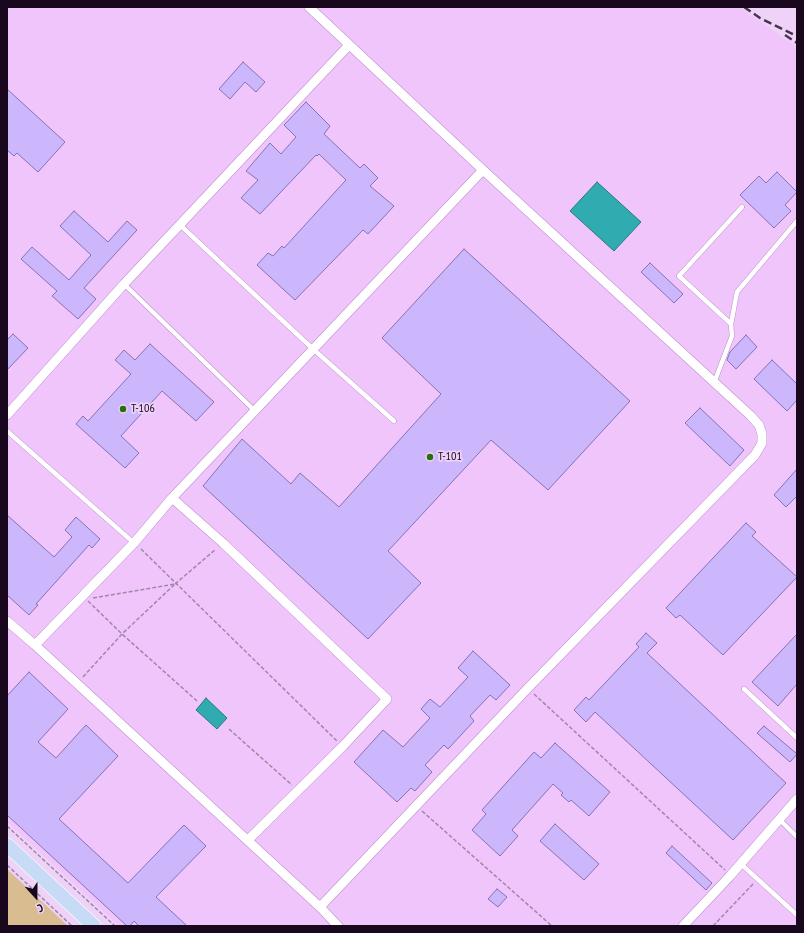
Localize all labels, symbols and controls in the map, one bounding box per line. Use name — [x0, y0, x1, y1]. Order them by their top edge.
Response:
place label: Т-106 — [131, 402, 155, 416]
marker: Т-106 — [118, 404, 128, 414]
place label: Т-101 — [438, 450, 462, 464]
marker: Т-101 — [425, 452, 435, 462]
north arrow — [16, 877, 56, 917]
text: С — [35, 901, 45, 916]

